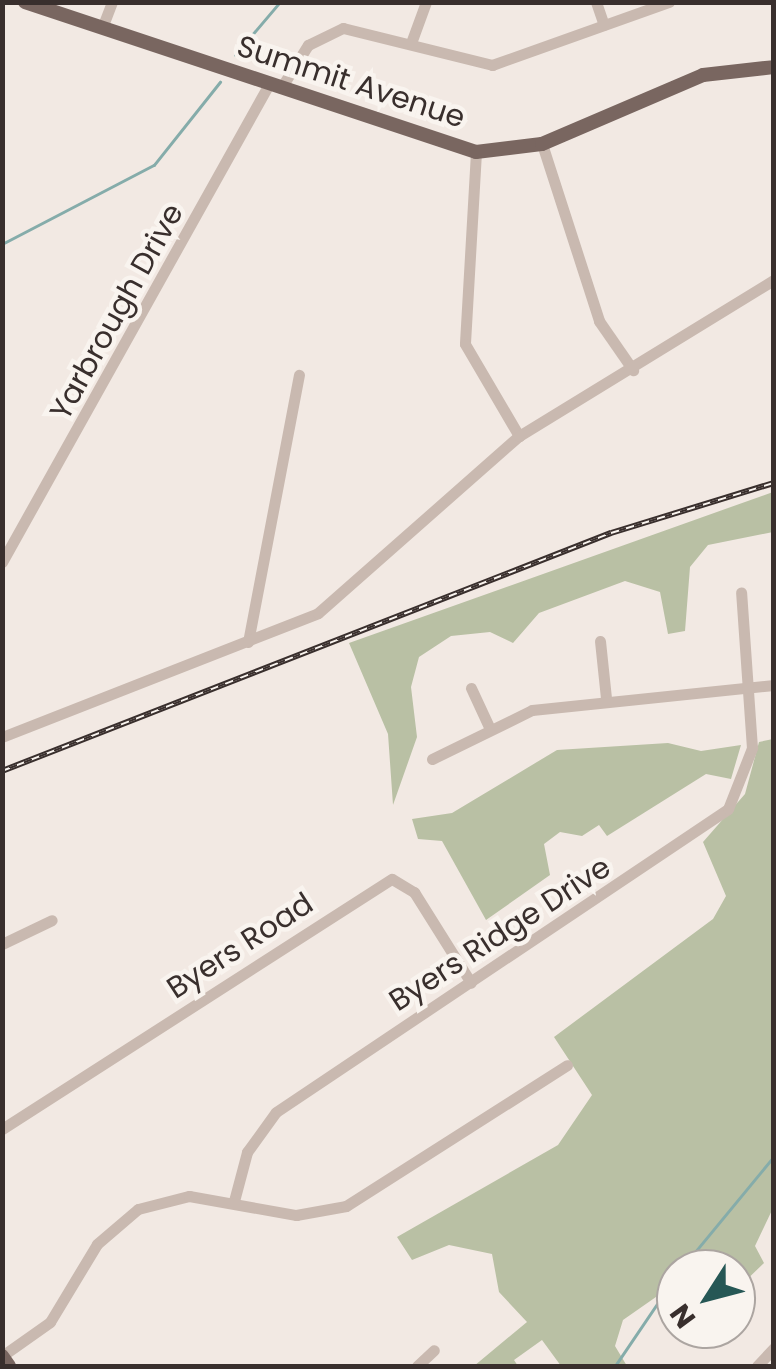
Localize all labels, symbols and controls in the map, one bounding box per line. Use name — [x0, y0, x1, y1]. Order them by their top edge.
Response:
street label: Summit Avenue — [232, 28, 470, 136]
street label: Yarbrough Drive — [43, 198, 191, 426]
street label: Byers Ridge Drive — [383, 849, 617, 1019]
street label: Byers Road — [160, 885, 320, 1007]
north arrow — [656, 1249, 756, 1349]
text: N — [661, 1296, 705, 1336]

